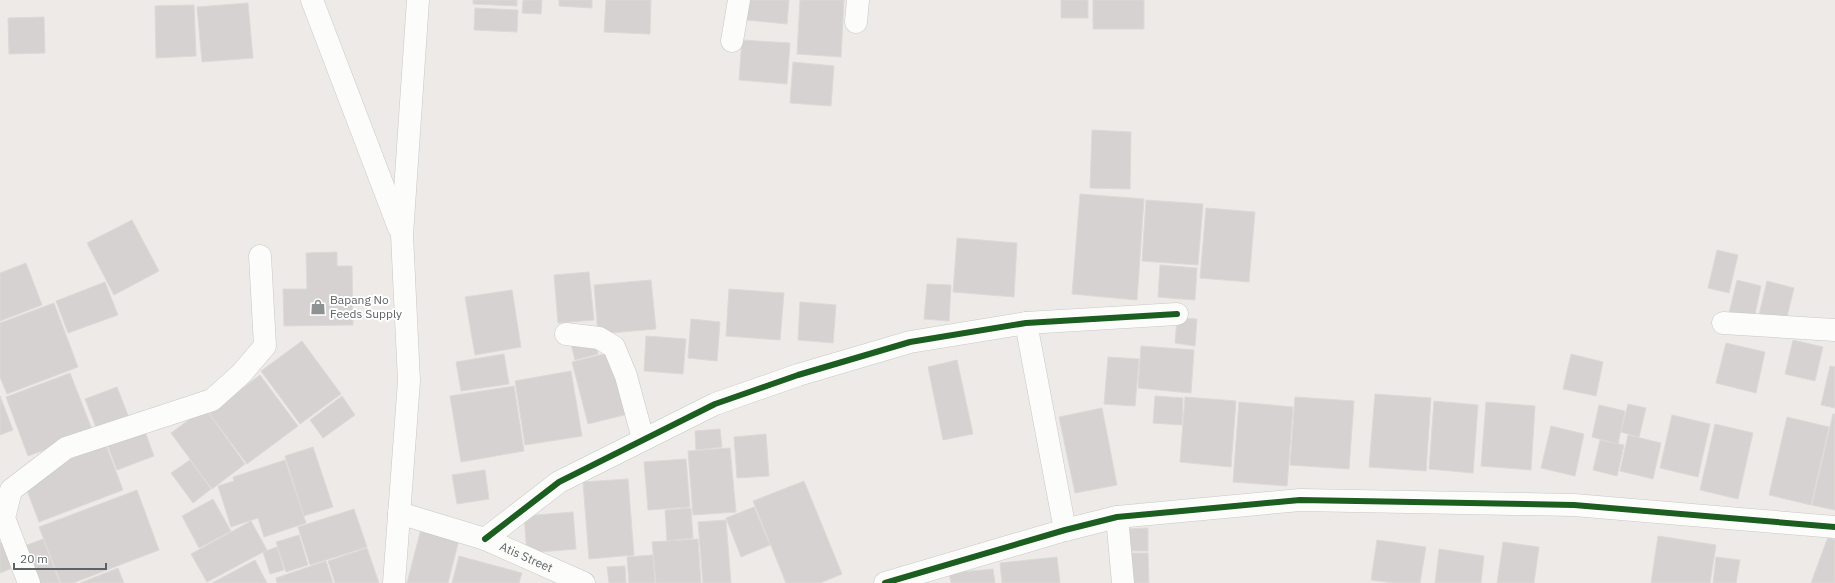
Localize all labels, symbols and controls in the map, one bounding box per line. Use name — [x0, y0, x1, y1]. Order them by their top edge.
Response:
place label: Bapang No Feeds Supply — [330, 292, 402, 321]
shop icon: Bapang No Feeds Supply — [309, 298, 327, 316]
street label: Atis Street — [498, 539, 555, 575]
scale bar — [14, 545, 106, 571]
text: 20 m — [20, 551, 48, 566]

